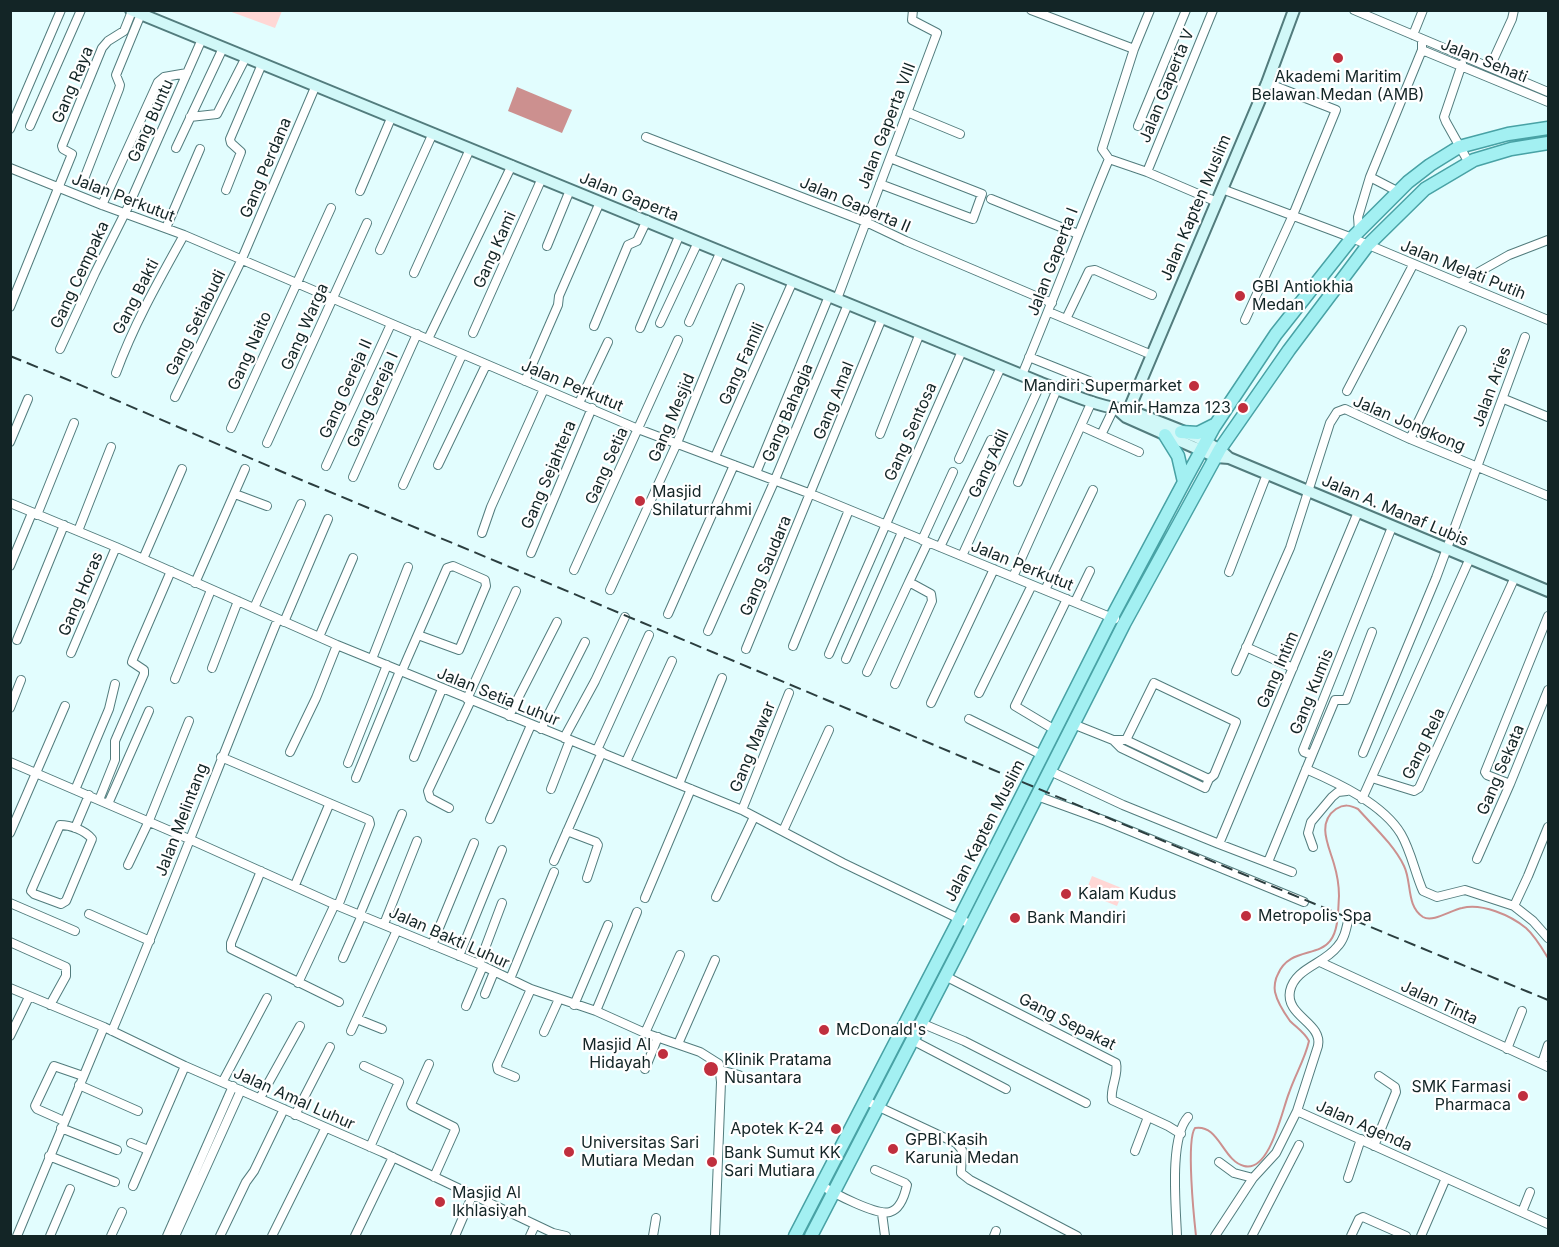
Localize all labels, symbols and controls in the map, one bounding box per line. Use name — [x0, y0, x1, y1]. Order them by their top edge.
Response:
street label: Jalan Gaperta V — [1135, 26, 1199, 146]
street label: Jalan Sehati — [1438, 35, 1530, 87]
street label: Gang Raya — [48, 44, 98, 126]
marker: Akademi Maritim Belawan Medan (AMB) — [1331, 51, 1345, 65]
street label: Jalan Gaperta VIII — [854, 60, 920, 192]
place label: Akademi Maritim Belawan Medan (AMB) — [1252, 67, 1424, 105]
street label: Gang Buntu — [124, 77, 178, 165]
street label: Gang Perdana — [236, 115, 296, 221]
street label: Jalan Kapten Muslim — [1157, 132, 1235, 284]
street label: Jalan Gaperta — [576, 168, 682, 226]
street label: Jalan Perkutut — [69, 170, 177, 226]
street label: Jalan Gaperta II — [797, 173, 913, 237]
street label: Jalan Gaperta I — [1024, 205, 1082, 319]
street label: Gang Kami — [469, 208, 521, 292]
street label: Gang Cempaka — [47, 218, 113, 332]
street label: Jalan Melati Putih — [1398, 236, 1528, 304]
street label: Gang Bakti — [109, 256, 163, 338]
street label: Gang Setiabudi — [162, 267, 230, 379]
place label: GBI Antiokhia Medan — [1252, 277, 1354, 315]
street label: Gang Warga — [277, 281, 333, 373]
marker: GBI Antiokhia Medan — [1233, 289, 1247, 303]
street label: Gang Naito — [224, 309, 276, 393]
street label: Gang Famili — [715, 320, 769, 408]
street label: Gang Gereja II — [315, 336, 377, 442]
street label: Jalan Aries — [1469, 344, 1515, 430]
street label: Gang Gereja I — [343, 349, 403, 451]
street label: Jalan Perkutut — [518, 356, 626, 416]
street label: Gang Amal — [810, 359, 858, 443]
street label: Gang Bahagia — [759, 361, 817, 465]
street label: Gang Mesjid — [645, 371, 699, 465]
place label: Mandiri Supermarket — [1023, 376, 1182, 396]
marker: Mandiri Supermarket — [1187, 379, 1201, 393]
street label: Gang Sentosa — [881, 380, 941, 484]
street label: Jalan Jongkong — [1350, 392, 1468, 456]
place label: Amir Hamza 123 — [1108, 398, 1231, 418]
marker: Amir Hamza 123 — [1236, 401, 1250, 415]
street label: Gang Sejahtera — [517, 418, 581, 532]
street label: Gang Setia — [581, 424, 633, 508]
street label: Gang Adil — [965, 427, 1013, 501]
street label: Jalan A. Manaf Lubis — [1319, 471, 1471, 551]
place label: Masjid Shilaturrahmi — [652, 482, 752, 520]
marker: Masjid Shilaturrahmi — [633, 494, 647, 508]
street label: Gang Saudara — [736, 513, 796, 619]
street label: Jalan Perkutut — [968, 537, 1076, 595]
street label: Gang Horas — [55, 549, 107, 639]
street label: Gang Intim — [1253, 629, 1303, 711]
street label: Gang Kumis — [1286, 646, 1338, 738]
street label: Jalan Setia Luhur — [434, 664, 562, 730]
street label: Gang Mawar — [726, 699, 780, 795]
street label: Gang Rela — [1399, 705, 1449, 783]
street label: Gang Sekata — [1473, 722, 1529, 818]
street label: Jalan Kapten Muslim — [941, 757, 1029, 905]
street label: Jalan Melintang — [152, 761, 212, 879]
place label: Kalam Kudus — [1078, 884, 1176, 904]
marker: Kalam Kudus — [1059, 887, 1073, 901]
street label: Jalan Bakti Luhur — [386, 903, 512, 973]
place label: Metropolis Spa — [1258, 906, 1372, 926]
place label: Bank Mandiri — [1027, 908, 1126, 928]
marker: Metropolis Spa — [1239, 909, 1253, 923]
marker: Bank Mandiri — [1008, 911, 1022, 925]
street label: Jalan Tinta — [1397, 977, 1481, 1029]
street label: Gang Sepakat — [1015, 989, 1119, 1055]
place label: McDonald's — [836, 1020, 926, 1040]
marker: McDonald's — [817, 1023, 831, 1037]
place label: Masjid Al Hidayah — [582, 1035, 651, 1073]
marker: Masjid Al Hidayah — [656, 1047, 670, 1061]
place label: Klinik Pratama Nusantara — [724, 1050, 832, 1088]
marker: Klinik Pratama Nusantara — [702, 1060, 720, 1078]
street label: Jalan Amal Luhur — [230, 1064, 358, 1134]
place label: SMK Farmasi Pharmaca — [1411, 1077, 1511, 1115]
marker: SMK Farmasi Pharmaca — [1516, 1089, 1530, 1103]
street label: Jalan Agenda — [1313, 1096, 1415, 1156]
place label: Apotek K-24 — [730, 1119, 824, 1139]
marker: Apotek K-24 — [829, 1122, 843, 1136]
place label: GPBI Kasih Karunia Medan — [905, 1130, 1019, 1168]
place label: Universitas Sari Mutiara Medan — [581, 1133, 699, 1171]
marker: GPBI Kasih Karunia Medan — [886, 1142, 900, 1156]
place label: Bank Sumut KK Sari Mutiara — [724, 1143, 841, 1181]
marker: Universitas Sari Mutiara Medan — [562, 1145, 576, 1159]
marker: Bank Sumut KK Sari Mutiara — [705, 1155, 719, 1169]
place label: Masjid Al Ikhlasiyah — [452, 1183, 527, 1221]
marker: Masjid Al Ikhlasiyah — [433, 1195, 447, 1209]

